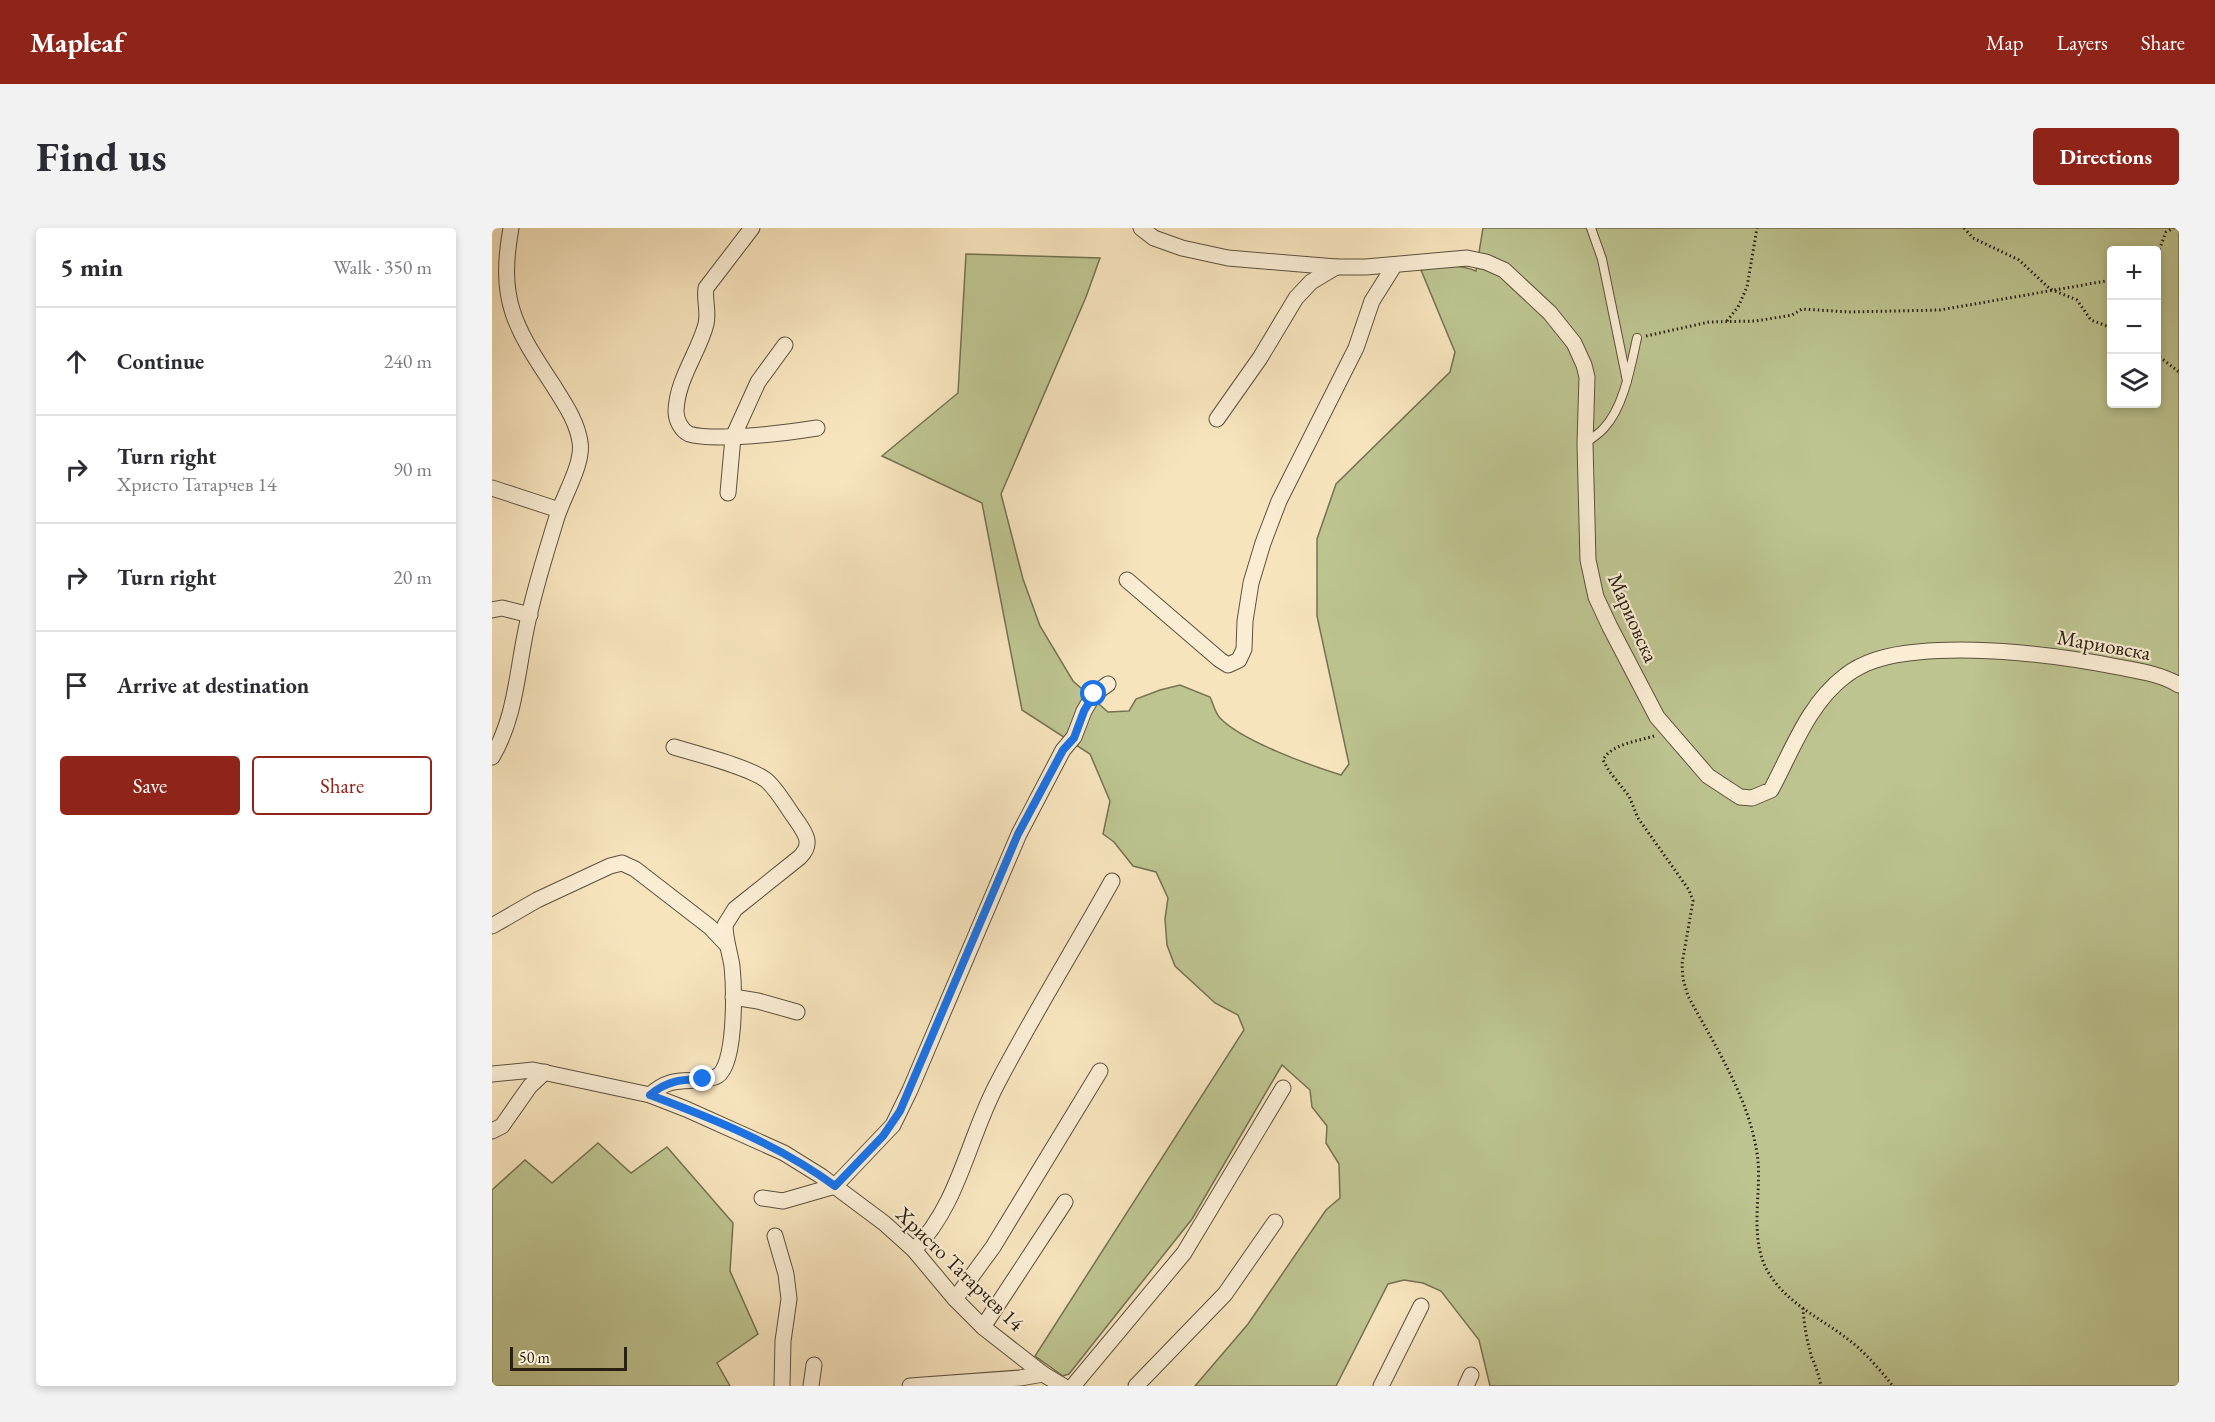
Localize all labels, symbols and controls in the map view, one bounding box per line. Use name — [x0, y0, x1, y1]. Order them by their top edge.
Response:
text: Mapleaf — [30, 24, 124, 60]
text: Map — [1986, 29, 2024, 56]
text: Layers — [2057, 29, 2108, 56]
text: Share — [2141, 29, 2185, 56]
button: Directions — [2033, 128, 2179, 185]
text: Find us — [36, 129, 167, 184]
map controls — [2107, 246, 2161, 408]
button: + — [2107, 246, 2161, 300]
text: 5 min — [60, 250, 123, 284]
text: Walk · 350 m — [333, 254, 432, 280]
button: − — [2107, 300, 2161, 354]
icon: ahead — [60, 345, 93, 378]
text: Continue — [117, 347, 204, 376]
text: 240 m — [384, 348, 432, 374]
button: layers — [2107, 354, 2161, 408]
text: Turn right — [117, 442, 216, 471]
icon: right — [60, 453, 93, 486]
text: 90 m — [393, 456, 432, 482]
text: Христо Татарчев 14 — [117, 471, 277, 497]
icon: right — [60, 561, 93, 594]
text: Turn right — [117, 563, 216, 592]
text: 20 m — [393, 564, 432, 590]
street label: Мариовска — [1602, 569, 1665, 667]
street label: Мариовска — [2055, 623, 2154, 666]
icon: arrive — [60, 669, 93, 702]
text: Arrive at destination — [117, 671, 309, 700]
route start — [1080, 680, 1106, 706]
button: Save — [60, 756, 240, 815]
button: Share — [252, 756, 432, 815]
route end — [689, 1065, 715, 1091]
street label: Христо Татарчев 14 — [890, 1200, 1031, 1337]
scale bar — [510, 1344, 627, 1372]
text: 50 m — [519, 1347, 550, 1368]

